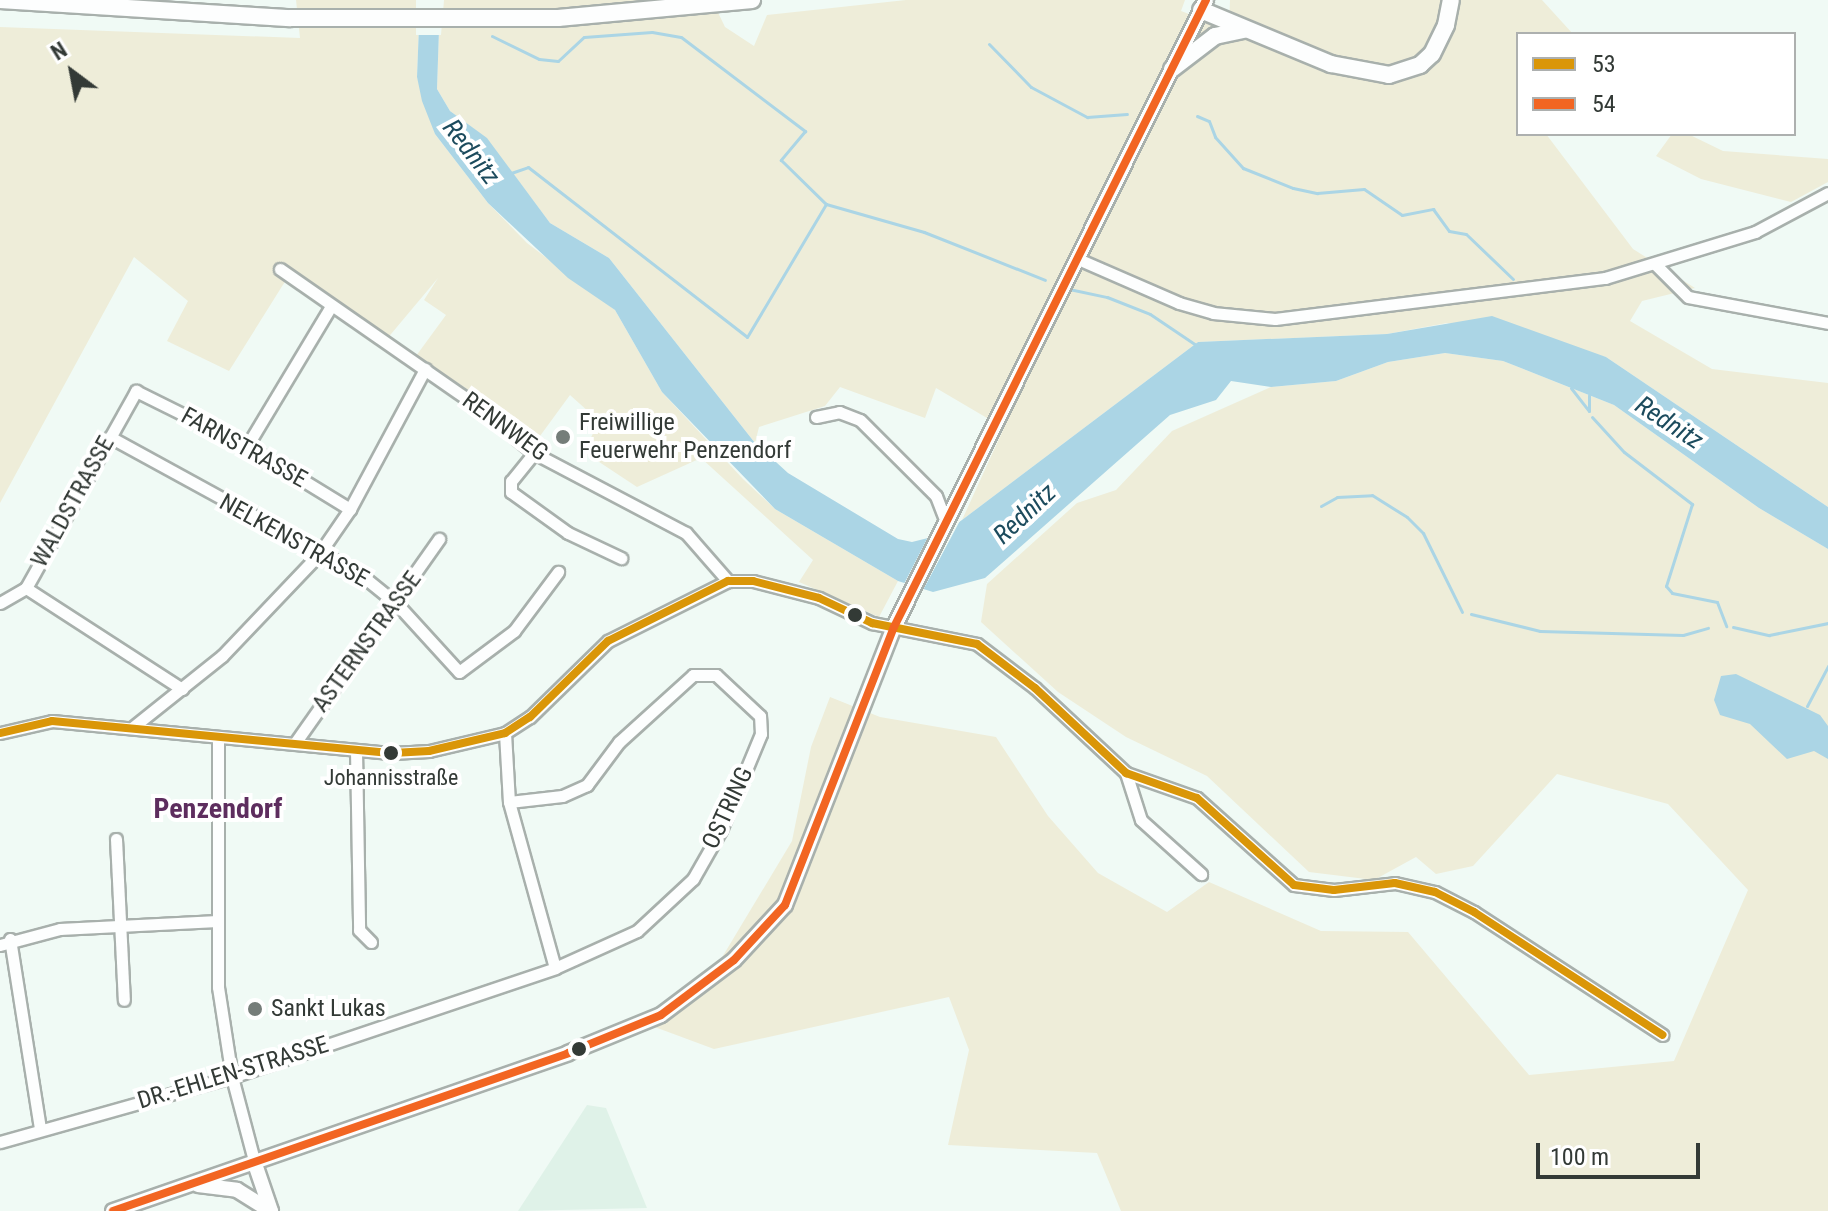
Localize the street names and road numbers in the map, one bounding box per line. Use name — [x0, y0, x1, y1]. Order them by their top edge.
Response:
street label: RENNWEG — [457, 386, 553, 468]
street label: FARNSTRASSE — [176, 402, 312, 494]
street label: WALDSTRASSE — [25, 432, 121, 572]
street label: NELKENSTRASSE — [214, 488, 374, 594]
street label: ASTERNSTRASSE — [306, 566, 428, 718]
street label: OSTRING — [697, 762, 759, 854]
street label: DR.-EHLEN-STRASSE — [134, 1030, 332, 1116]

